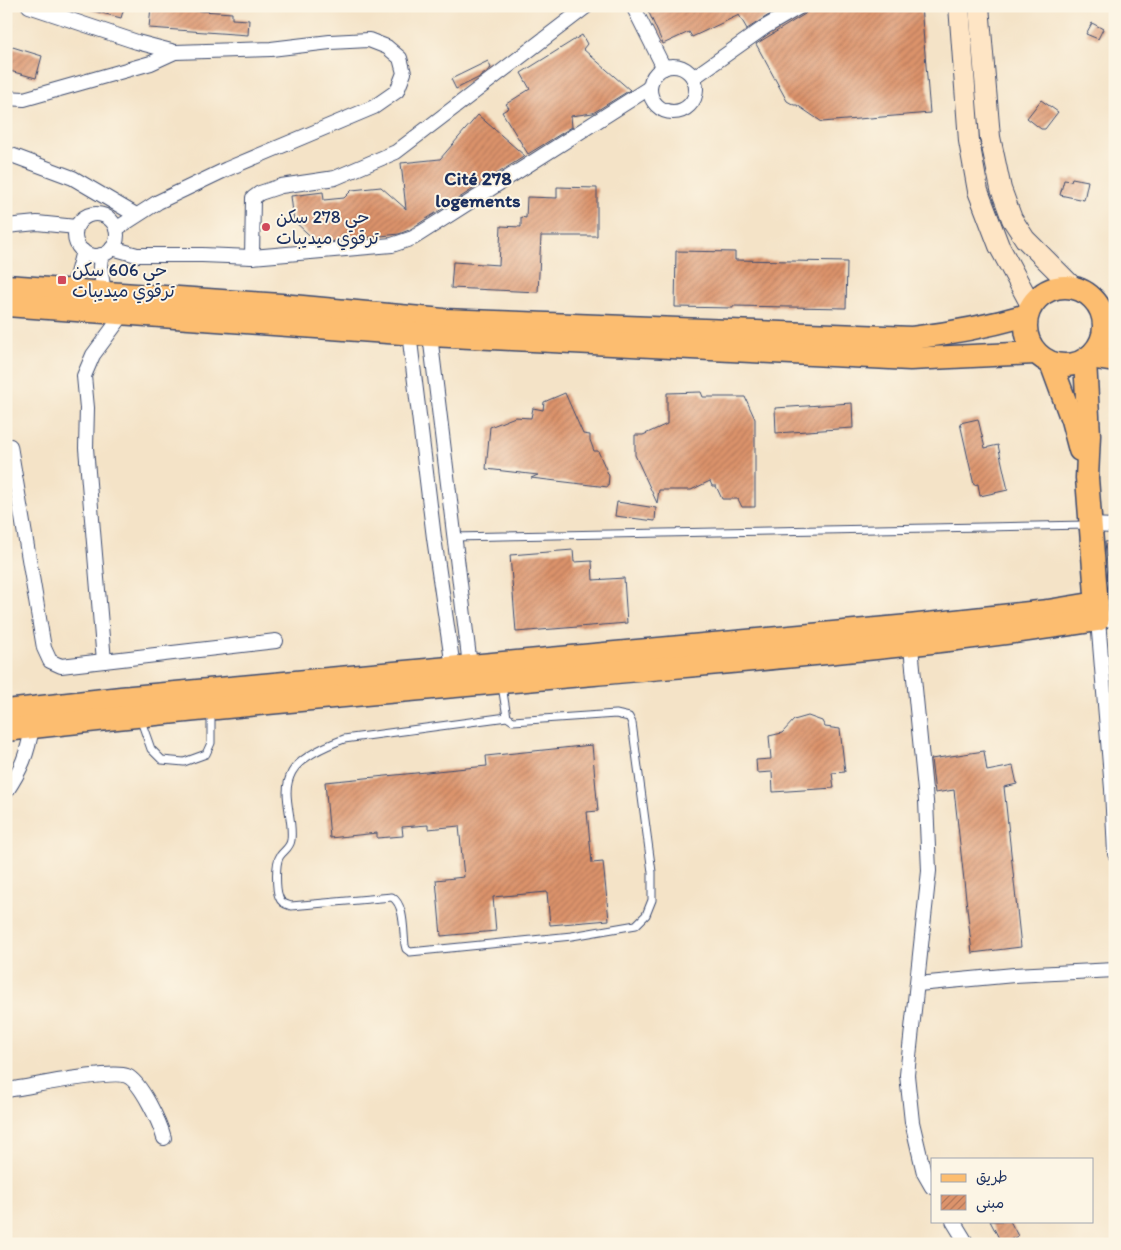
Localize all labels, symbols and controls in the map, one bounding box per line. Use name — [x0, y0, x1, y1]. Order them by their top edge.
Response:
district label: Cité 278 logements — [435, 167, 521, 212]
place label: حي 278 سكن ترقوي ميديبات — [276, 206, 380, 251]
marker: حي 278 سكن ترقوي ميديبات — [260, 221, 272, 233]
place label: حي 606 سكن ترقوي ميديبات — [72, 259, 176, 304]
marker: حي 606 سكن ترقوي ميديبات — [56, 274, 68, 286]
legend — [931, 1158, 1094, 1222]
text: طريق — [976, 1168, 1008, 1186]
text: مبنى — [976, 1194, 1004, 1213]

